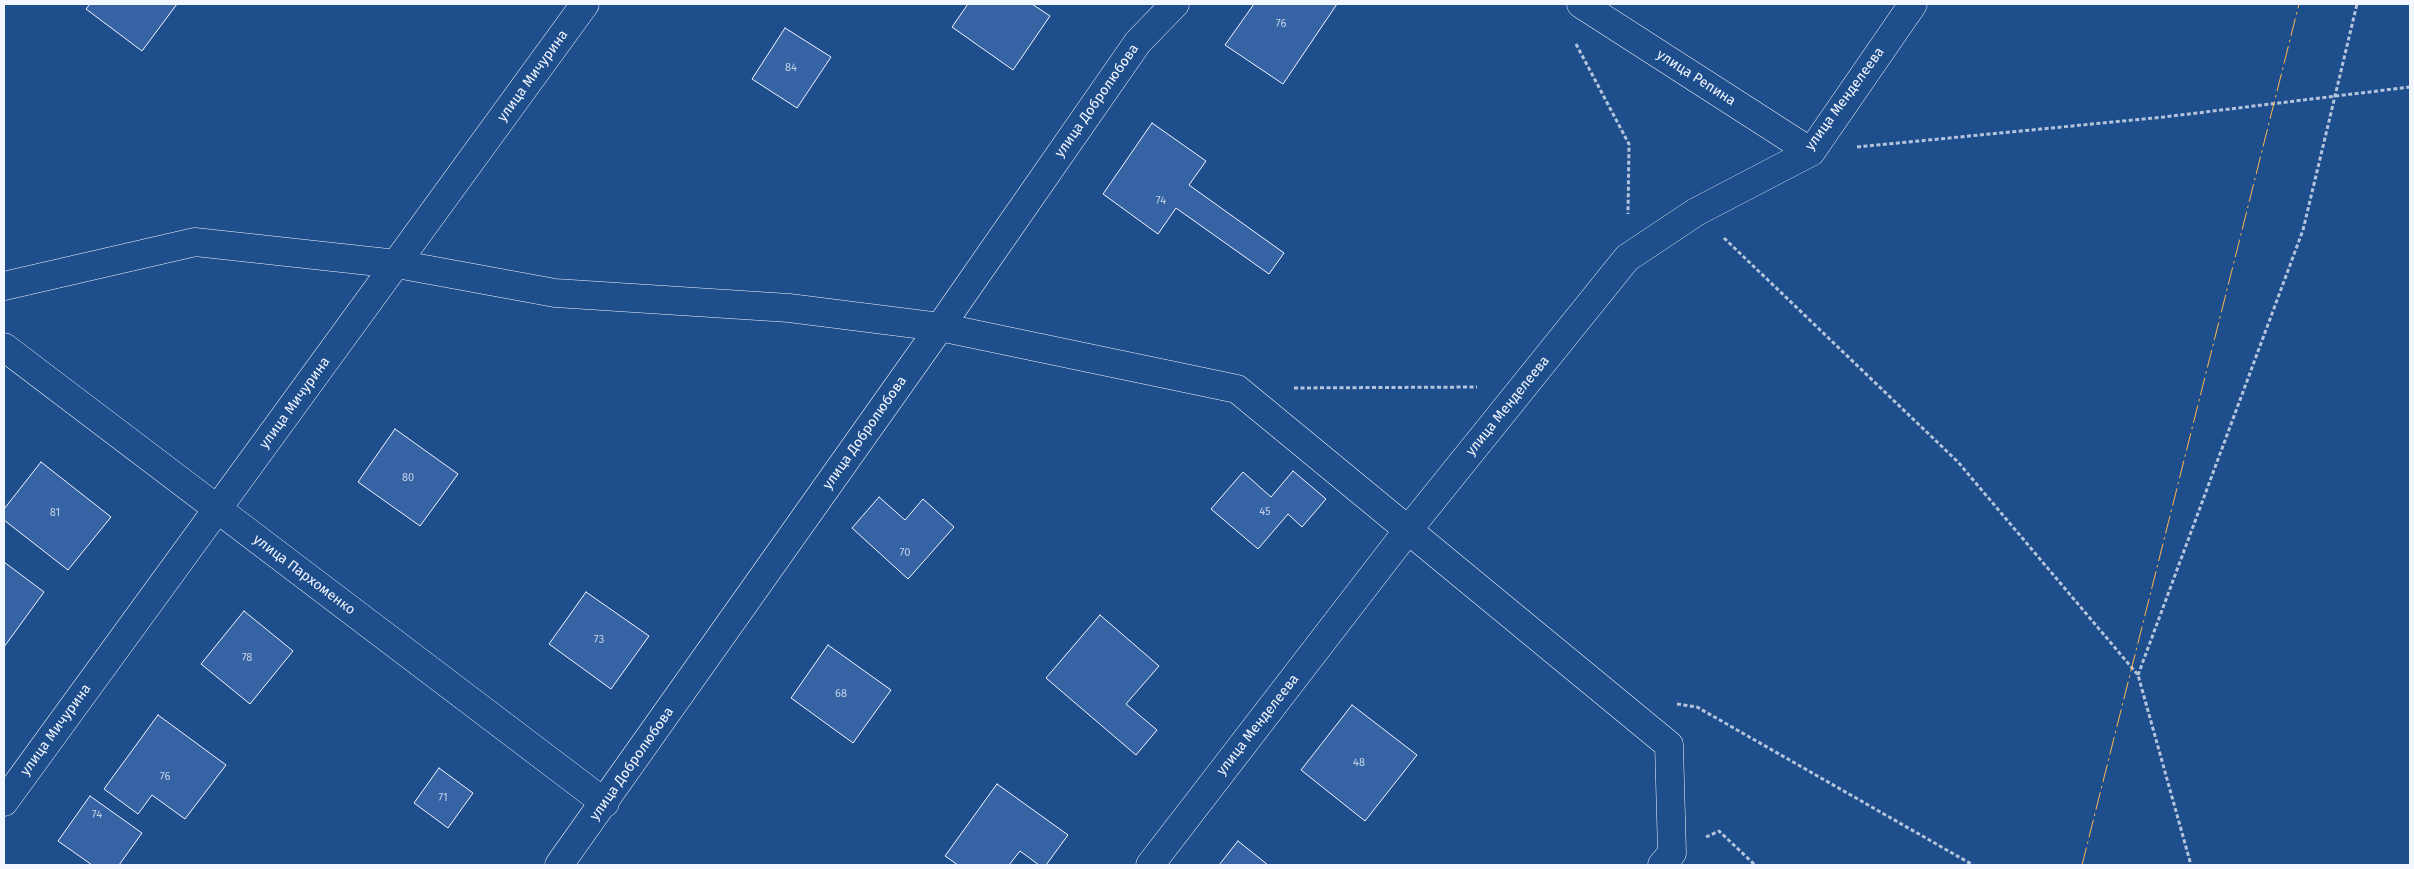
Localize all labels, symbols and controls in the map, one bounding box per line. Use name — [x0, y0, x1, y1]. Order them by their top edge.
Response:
house number: 76 — [1276, 17, 1286, 31]
street label: улица Мичурина — [494, 27, 572, 125]
street label: улица Добролюбова — [1052, 41, 1142, 161]
street label: улица Менделеева — [1802, 44, 1888, 154]
street label: улица Репина — [1653, 46, 1739, 110]
house number: 84 — [785, 61, 797, 75]
house number: 74 — [1156, 194, 1166, 208]
street label: улица Менделеева — [1463, 353, 1553, 459]
street label: улица Мичурина — [256, 354, 334, 452]
street label: улица Добролюбова — [820, 373, 910, 493]
house number: 80 — [402, 471, 414, 485]
house number: 45 — [1259, 505, 1271, 519]
house number: 81 — [50, 506, 60, 520]
street label: улица Пархоменко — [250, 531, 358, 619]
house number: 70 — [900, 546, 910, 560]
house number: 73 — [594, 633, 604, 647]
house number: 78 — [242, 651, 252, 665]
street label: улица Менделеева — [1213, 671, 1303, 779]
street label: улица Мичурина — [17, 681, 95, 779]
house number: 68 — [835, 687, 847, 701]
street label: улица Добролюбова — [587, 704, 677, 824]
house number: 48 — [1353, 756, 1365, 770]
house number: 76 — [160, 770, 170, 784]
house number: 71 — [438, 791, 448, 805]
house number: 74 — [92, 808, 102, 822]

